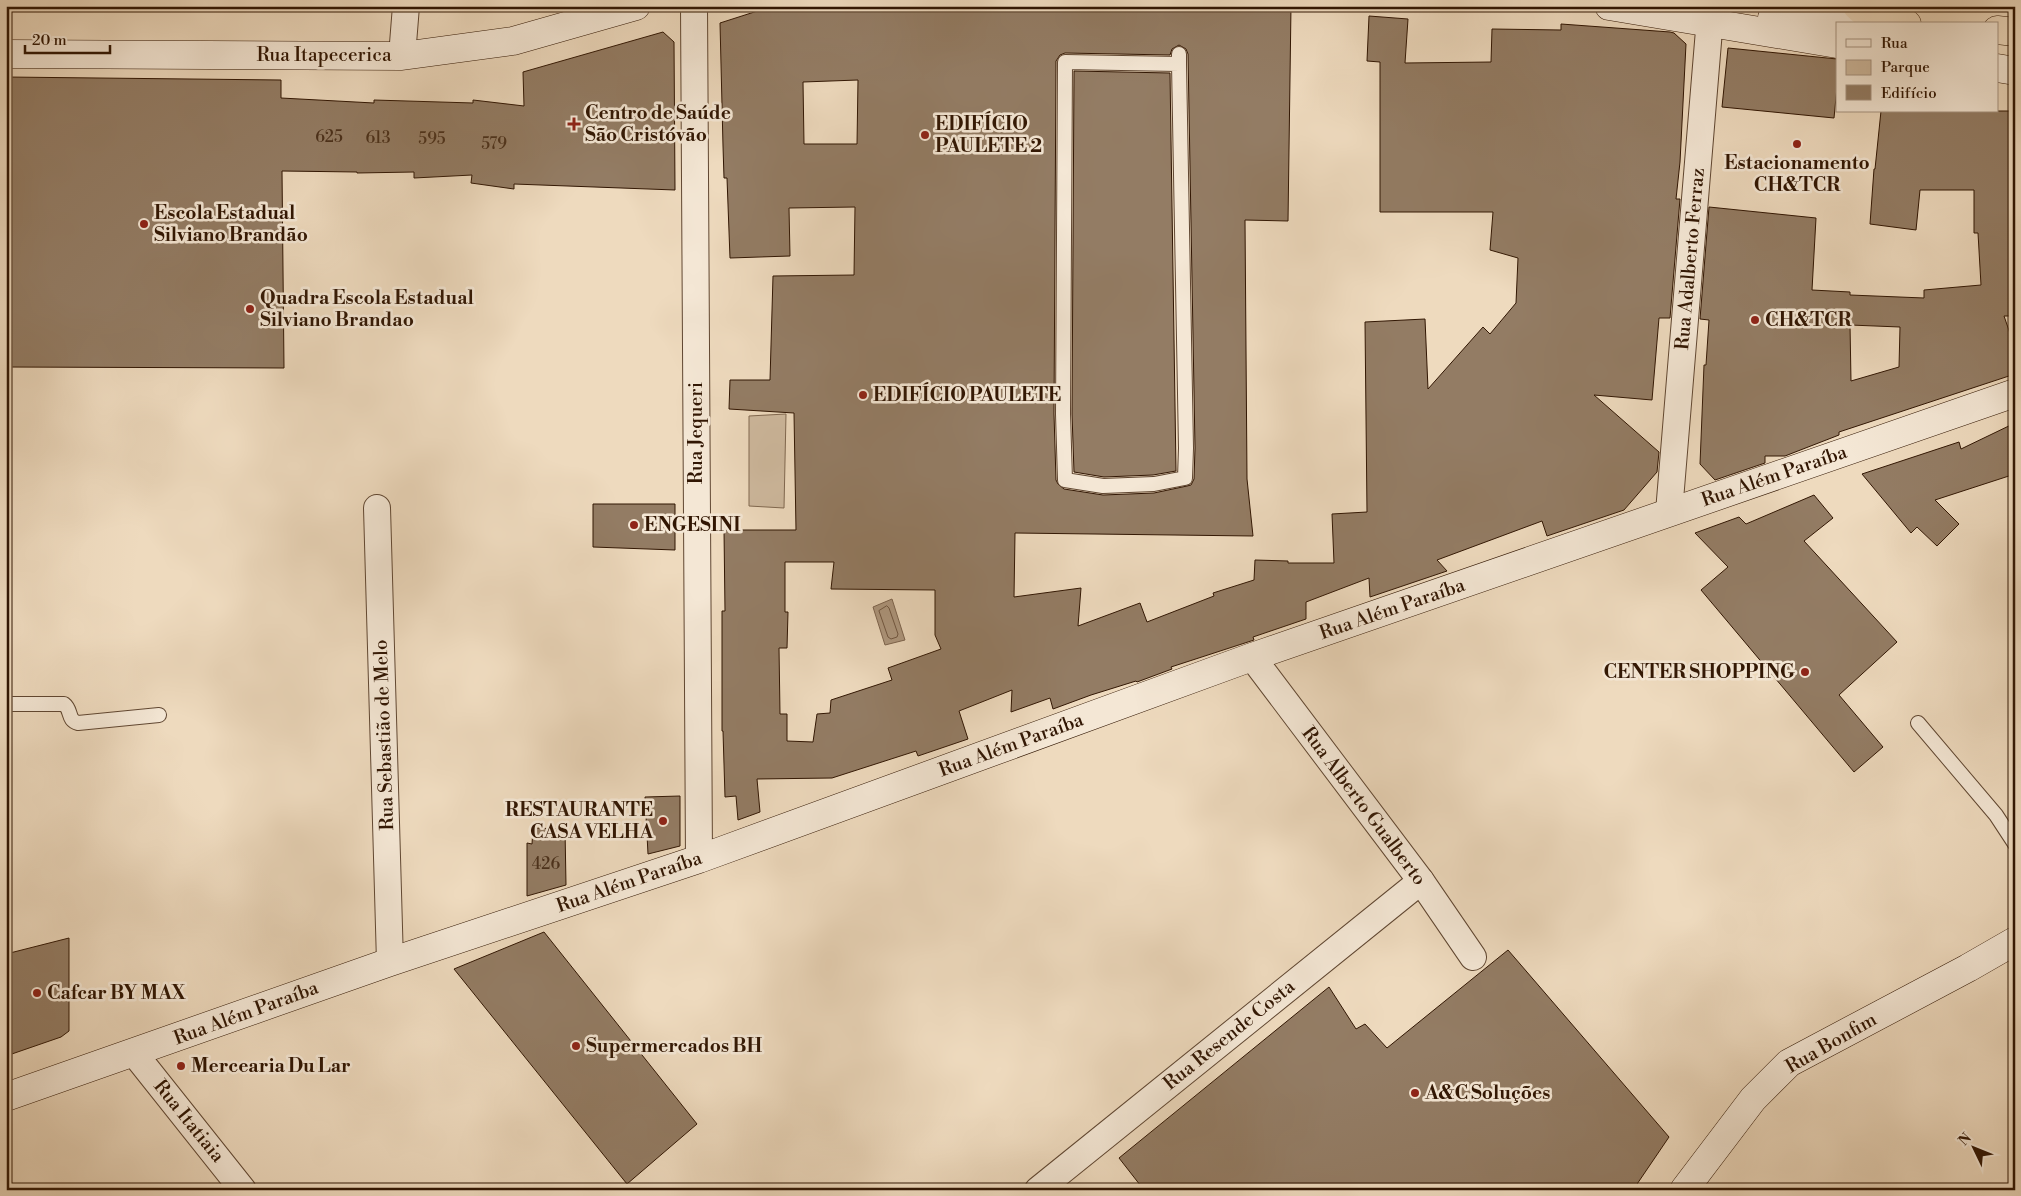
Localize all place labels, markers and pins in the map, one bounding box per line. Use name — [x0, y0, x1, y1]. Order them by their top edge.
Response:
place label: Centro de Saúde São Cristóvão — [585, 101, 731, 147]
place label: EDIFÍCIO PAULETE 2 — [935, 111, 1042, 158]
marker: Centro de Saúde São Cristóvão — [567, 117, 581, 131]
marker: EDIFÍCIO PAULETE 2 — [919, 129, 931, 141]
marker: Estacionamento CH&TCR — [1791, 138, 1803, 150]
place label: Estacionamento CH&TCR — [1724, 151, 1870, 197]
place label: Escola Estadual Silviano Brandão — [154, 201, 308, 247]
marker: Escola Estadual Silviano Brandão — [138, 218, 150, 230]
place label: Quadra Escola Estadual Silviano Brandao — [260, 286, 474, 332]
marker: Quadra Escola Estadual Silviano Brandao — [244, 303, 256, 315]
place label: CH&TCR — [1765, 308, 1852, 332]
marker: CH&TCR — [1749, 314, 1761, 326]
place label: EDIFÍCIO PAULETE — [873, 382, 1061, 407]
marker: EDIFÍCIO PAULETE — [857, 389, 869, 401]
place label: ENGESINI — [644, 513, 741, 537]
marker: ENGESINI — [628, 519, 640, 531]
place label: CENTER SHOPPING — [1603, 660, 1795, 684]
marker: CENTER SHOPPING — [1799, 666, 1811, 678]
place label: RESTAURANTE CASA VELHA — [505, 798, 653, 844]
marker: RESTAURANTE CASA VELHA — [657, 815, 669, 827]
place label: Cafcar BY MAX — [47, 981, 186, 1005]
marker: Cafcar BY MAX — [31, 987, 43, 999]
place label: Supermercados BH — [586, 1034, 762, 1058]
marker: Supermercados BH — [570, 1040, 582, 1052]
place label: Mercearia Du Lar — [191, 1054, 351, 1078]
marker: Mercearia Du Lar — [175, 1060, 187, 1072]
place label: A&C Soluções — [1424, 1081, 1550, 1105]
marker: A&C Soluções — [1409, 1087, 1421, 1099]

